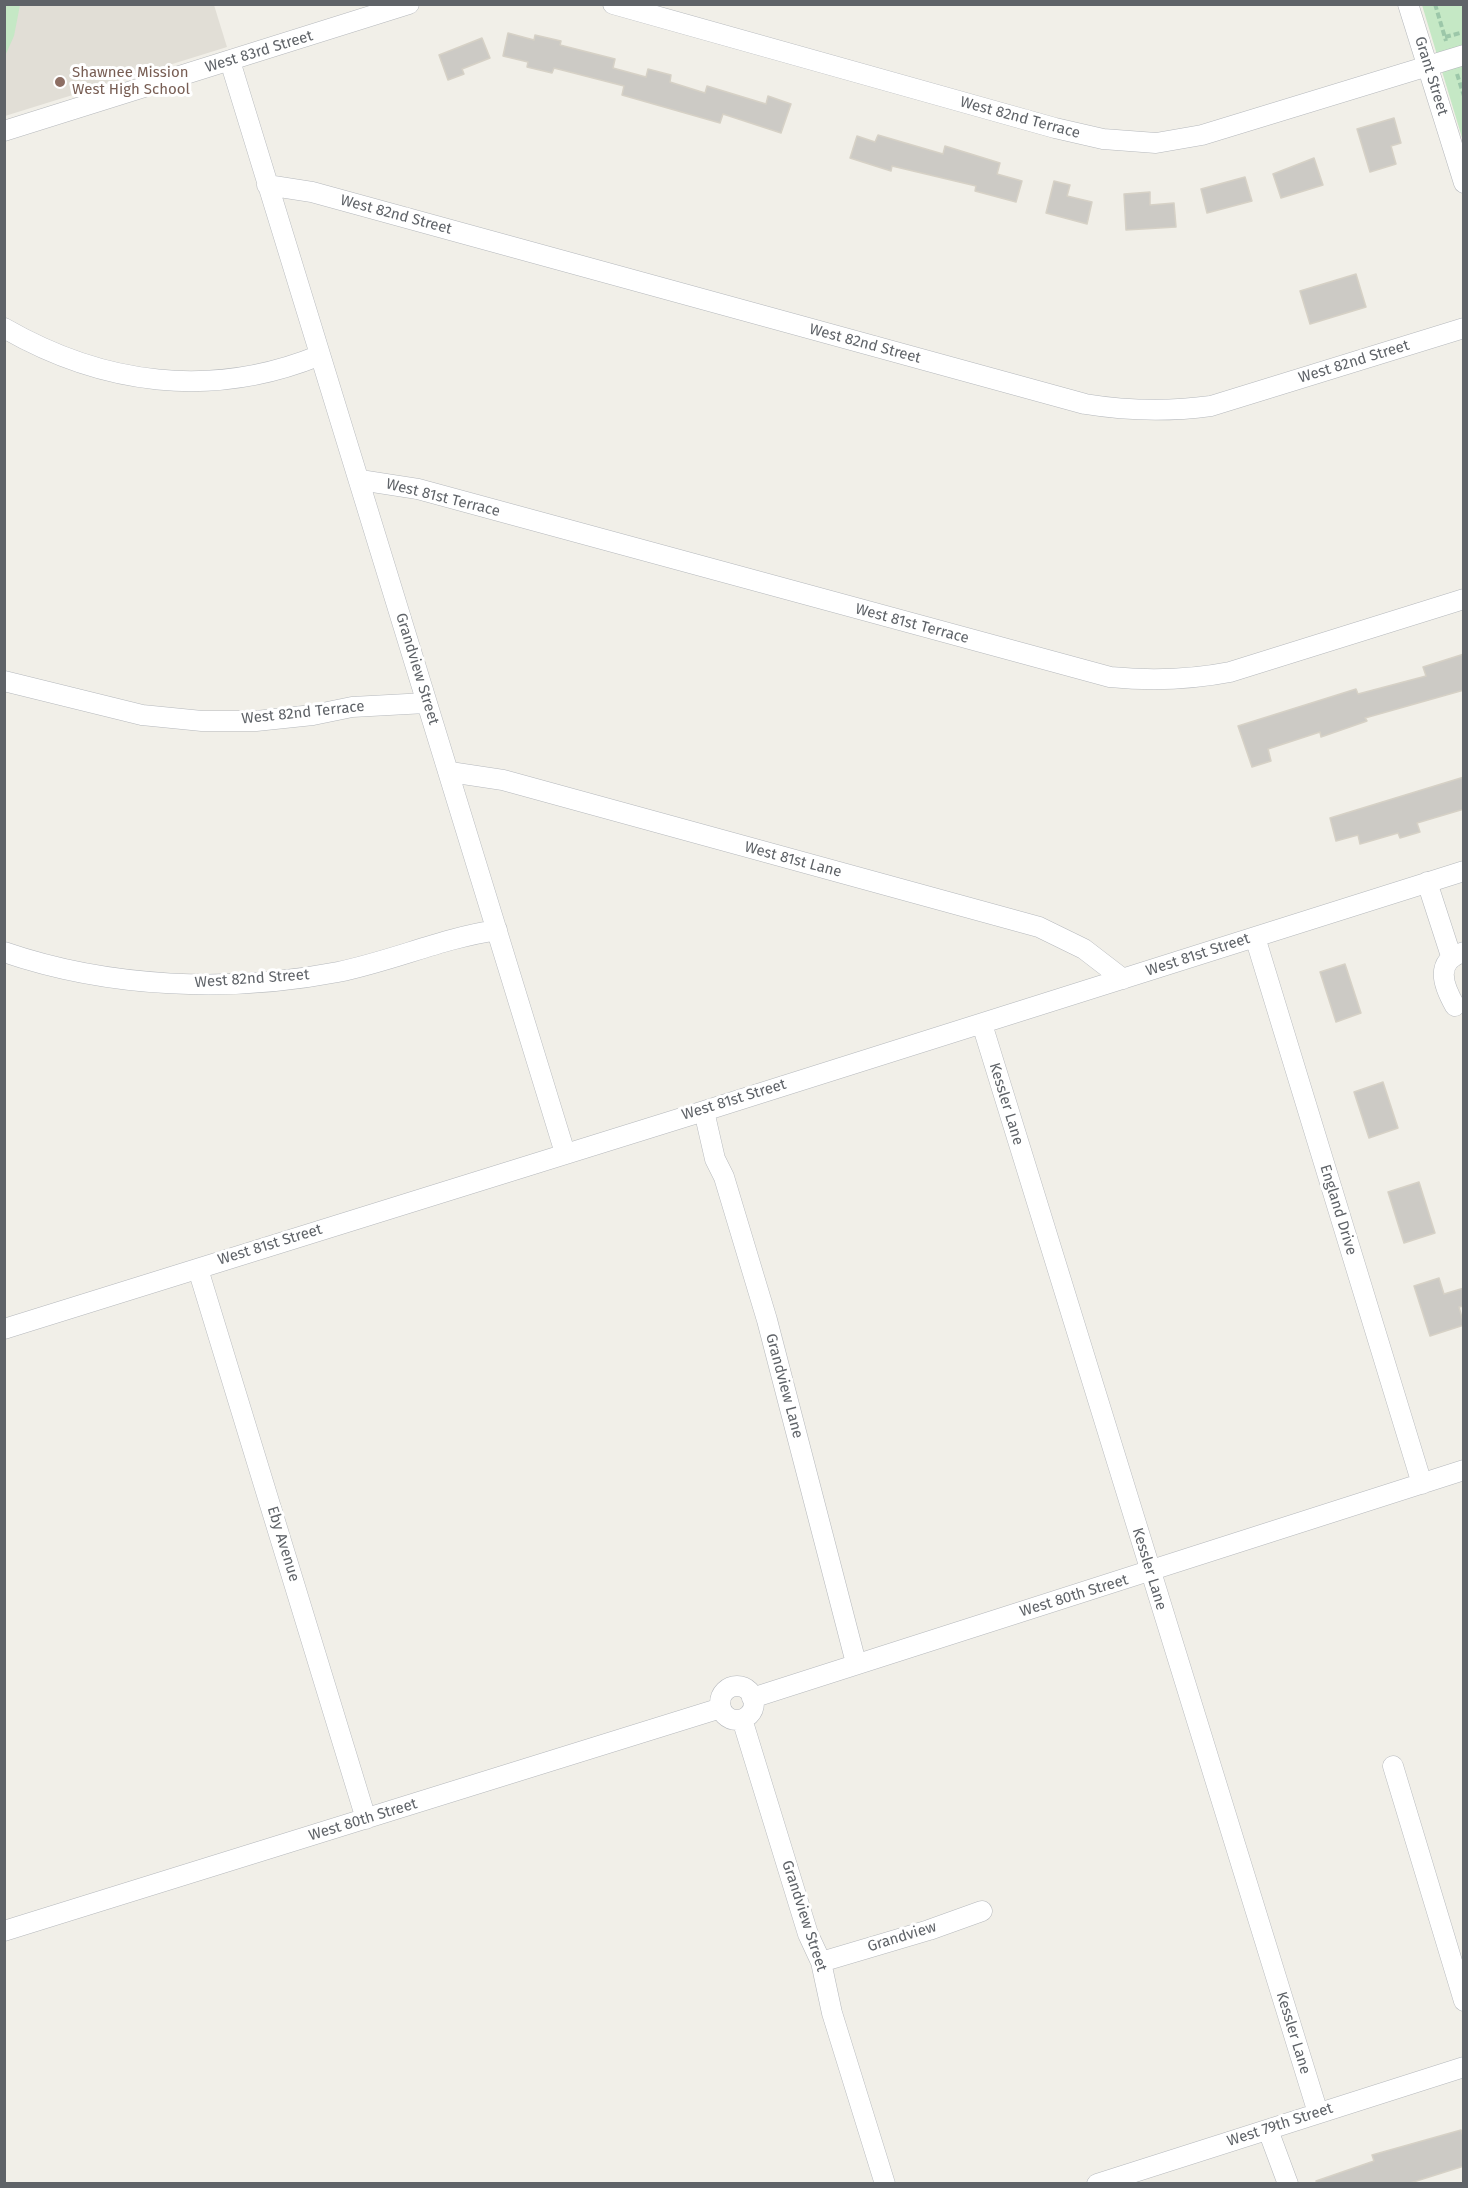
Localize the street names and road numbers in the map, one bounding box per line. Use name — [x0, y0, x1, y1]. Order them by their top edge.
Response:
street label: West 83rd Street — [203, 27, 315, 77]
street label: Grant Street — [1410, 34, 1452, 118]
street label: West 82nd Terrace — [958, 93, 1082, 143]
street label: West 82nd Street — [338, 191, 454, 239]
street label: West 82nd Street — [807, 320, 923, 368]
street label: West 82nd Street — [1296, 337, 1412, 387]
street label: West 81st Terrace — [384, 475, 502, 521]
street label: West 81st Terrace — [853, 600, 971, 648]
street label: Grandview Street — [391, 611, 443, 727]
street label: West 82nd Terrace — [241, 698, 365, 728]
street label: West 81st Lane — [742, 838, 844, 882]
street label: West 81st Street — [1144, 930, 1252, 980]
street label: West 82nd Street — [194, 966, 310, 992]
street label: Kessler Lane — [985, 1061, 1027, 1147]
street label: West 81st Street — [680, 1076, 788, 1124]
street label: England Drive — [1316, 1162, 1360, 1258]
street label: West 81st Street — [216, 1221, 324, 1269]
street label: Grandview Lane — [761, 1332, 807, 1440]
street label: Eby Avenue — [263, 1504, 303, 1584]
street label: Kessler Lane — [1128, 1526, 1170, 1612]
street label: West 80th Street — [1018, 1571, 1130, 1621]
street label: West 80th Street — [307, 1795, 419, 1845]
street label: Grandview Street — [778, 1858, 830, 1974]
street label: Grandview — [865, 1918, 939, 1956]
street label: Kessler Lane — [1272, 1990, 1314, 2076]
street label: West 79th Street — [1225, 2099, 1335, 2151]

